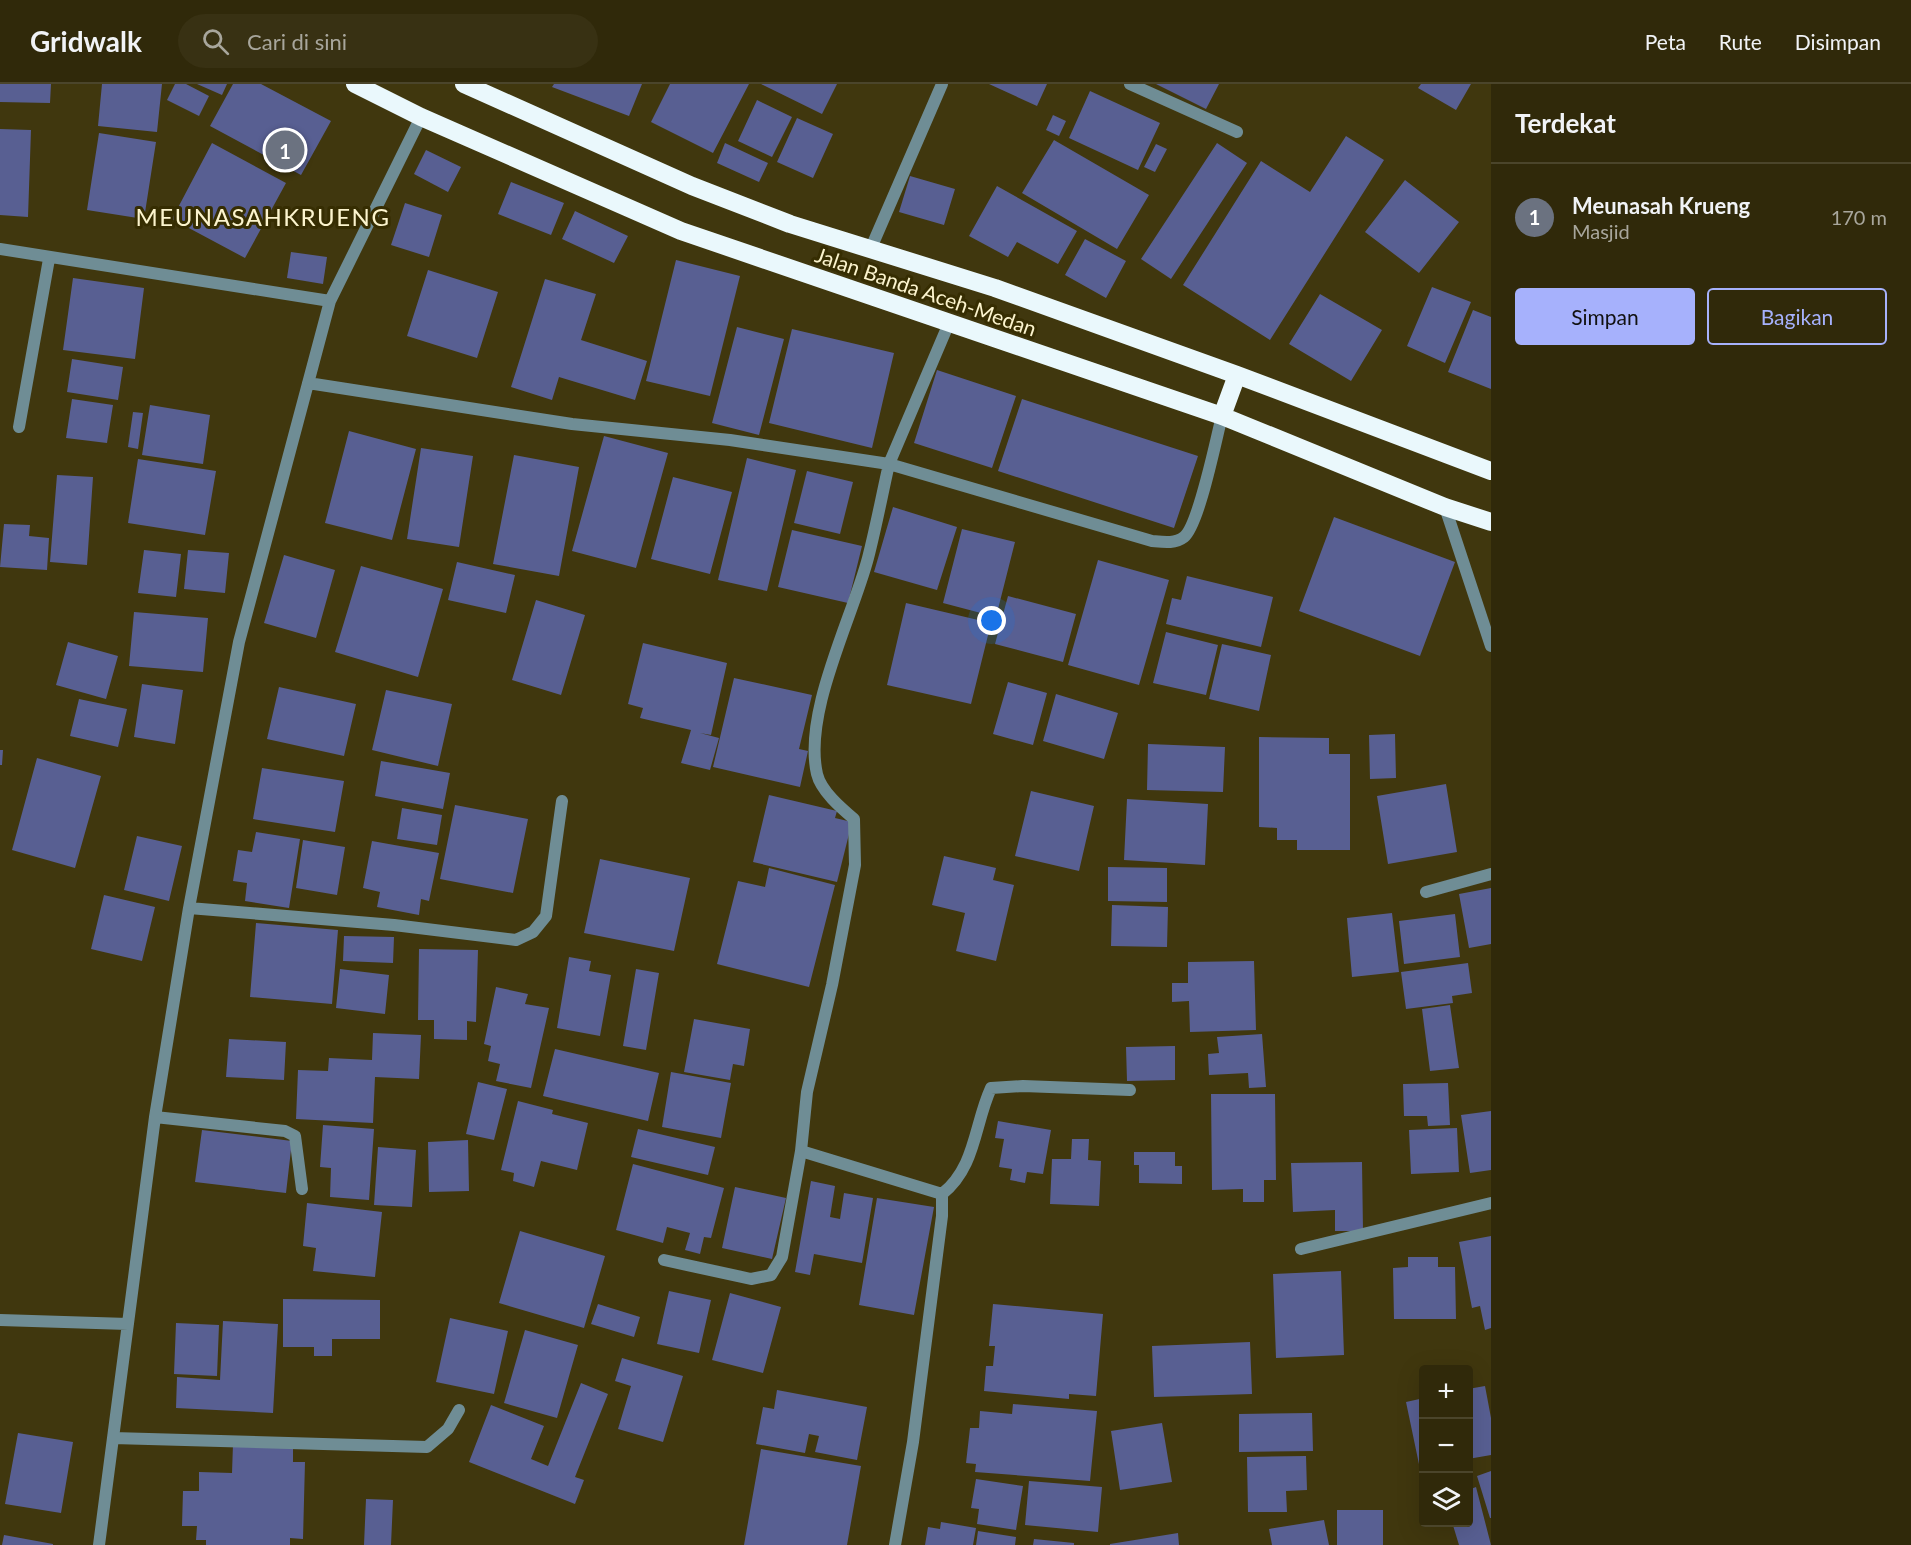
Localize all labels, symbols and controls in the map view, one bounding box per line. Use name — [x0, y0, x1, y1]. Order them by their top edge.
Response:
search box — [178, 14, 598, 68]
text: Gridwalk — [30, 24, 142, 58]
icon: search — [199, 25, 232, 58]
text: Cari di sini — [247, 28, 347, 55]
text: Peta — [1645, 29, 1686, 54]
text: Rute — [1719, 29, 1762, 54]
text: Disimpan — [1795, 29, 1881, 54]
text: Terdekat — [1515, 107, 1616, 139]
pin: 1 — [266, 128, 304, 172]
text: Meunasah Krueng — [1572, 192, 1750, 219]
district label: MEUNASAHKRUENG — [136, 202, 390, 231]
text: 1 — [1529, 205, 1540, 229]
text: 170 m — [1831, 205, 1887, 229]
text: Masjid — [1572, 219, 1630, 243]
street label: Jalan Banda Aceh-Medan — [812, 241, 1040, 341]
button: Simpan — [1515, 288, 1695, 345]
button: Bagikan — [1707, 288, 1887, 345]
your location — [977, 606, 1006, 635]
map controls — [1419, 1365, 1473, 1527]
button: + — [1419, 1365, 1473, 1419]
button: − — [1419, 1419, 1473, 1473]
button: layers — [1419, 1473, 1473, 1527]

